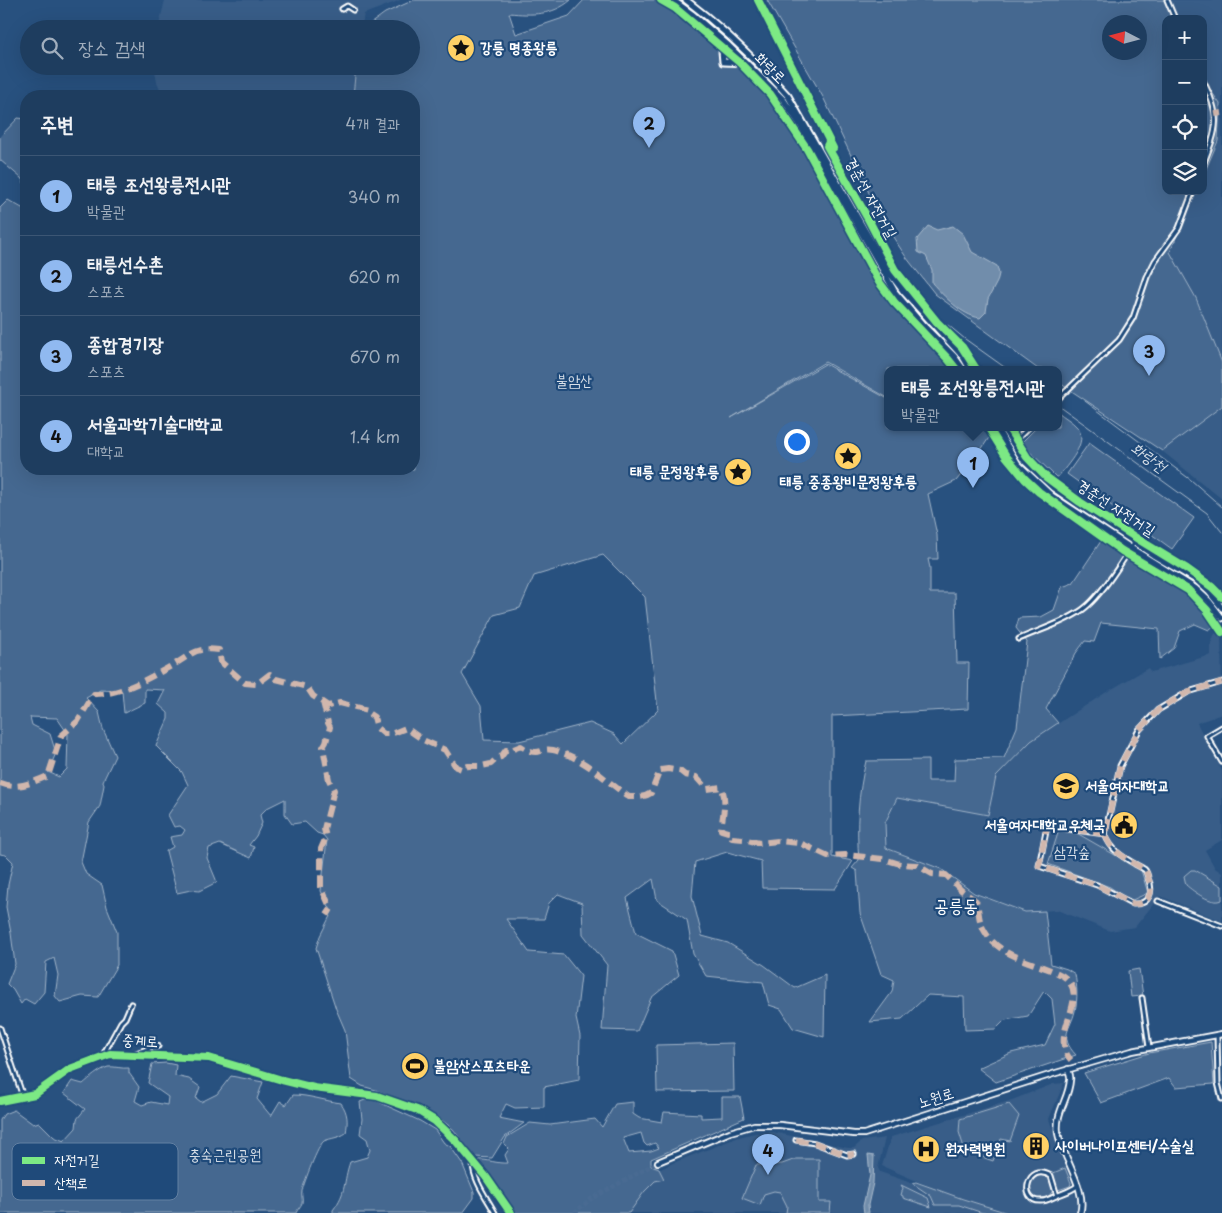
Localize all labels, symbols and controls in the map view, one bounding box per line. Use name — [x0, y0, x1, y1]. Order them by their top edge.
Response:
north arrow — [1102, 15, 1147, 60]
map controls — [1162, 15, 1207, 195]
button: + — [1162, 15, 1207, 60]
search box — [20, 20, 420, 75]
text: 장소 검색 — [78, 33, 145, 61]
place icon: 강릉 명종왕릉 — [446, 33, 476, 63]
icon: search — [38, 34, 66, 62]
place label: 강릉 명종왕릉 — [480, 35, 557, 58]
street label: 화랑로 — [750, 46, 792, 88]
button: − — [1162, 60, 1207, 105]
button: locate — [1162, 105, 1207, 150]
text: 주변 — [40, 107, 74, 139]
pin: 2 — [633, 107, 665, 148]
text: 4개 결과 — [346, 111, 400, 135]
button: layers — [1162, 150, 1207, 195]
street label: 경춘선 자전거길 — [841, 153, 904, 242]
text: 태릉 조선왕릉전시관 — [87, 169, 231, 197]
text: 1 — [52, 184, 60, 208]
text: 340 m — [348, 184, 400, 208]
text: 박물관 — [87, 198, 126, 222]
text: 태릉선수촌 — [87, 249, 163, 277]
text: 2 — [50, 264, 62, 288]
text: 620 m — [348, 264, 400, 288]
text: 스포츠 — [87, 278, 126, 302]
text: 종합경기장 — [87, 329, 163, 357]
pin: 3 — [1133, 335, 1165, 376]
text: 3 — [51, 344, 61, 368]
text: 670 m — [350, 344, 400, 368]
text: 스포츠 — [87, 358, 126, 382]
popup — [884, 366, 1062, 431]
park label: 불암산 — [556, 368, 592, 391]
text: 태릉 조선왕릉전시관 — [901, 372, 1045, 400]
text: 박물관 — [901, 401, 940, 425]
text: 서울과학기술대학교 — [87, 409, 225, 437]
text: 4 — [51, 424, 61, 448]
text: 1.4 km — [350, 424, 400, 448]
your location — [784, 429, 810, 455]
water label: 화랑천 — [1127, 435, 1174, 478]
text: 대학교 — [87, 438, 126, 462]
place icon: 태릉 중종왕비문정왕후릉 — [833, 441, 863, 471]
pin: 1 — [957, 447, 989, 488]
place icon: 태릉 문정왕후릉 — [723, 457, 753, 487]
place label: 태릉 문정왕후릉 — [630, 459, 719, 482]
place label: 태릉 중종왕비문정왕후릉 — [779, 469, 917, 492]
street label: 경춘선 자전거길 — [1073, 473, 1161, 541]
school or university icon: 서울여자대학교 — [1051, 771, 1081, 801]
place label: 서울여자대학교 — [1085, 773, 1170, 796]
public building icon: 서울여자대학교우체국 — [1109, 810, 1139, 840]
place label: 서울여자대학교우체국 — [984, 812, 1105, 835]
park label: 삼각숲 — [1054, 839, 1090, 862]
district label: 공릉동 — [934, 891, 978, 918]
street label: 중계로 — [121, 1027, 159, 1052]
sports icon: 불암산스포츠타운 — [400, 1051, 430, 1081]
place label: 불암산스포츠타운 — [434, 1053, 531, 1076]
street label: 노원로 — [915, 1080, 956, 1113]
building icon: 사이버나이프센터/수술실 — [1021, 1131, 1051, 1161]
place label: 사이버나이프센터/수술실 — [1054, 1133, 1195, 1156]
pin: 4 — [752, 1134, 784, 1175]
hospital icon: 원자력병원 — [911, 1134, 941, 1164]
place label: 원자력병원 — [945, 1136, 1005, 1159]
park label: 충숙근린공원 — [189, 1142, 261, 1165]
legend — [12, 1143, 178, 1200]
text: 자전거길 — [54, 1149, 100, 1170]
text: 산책로 — [54, 1172, 88, 1193]

